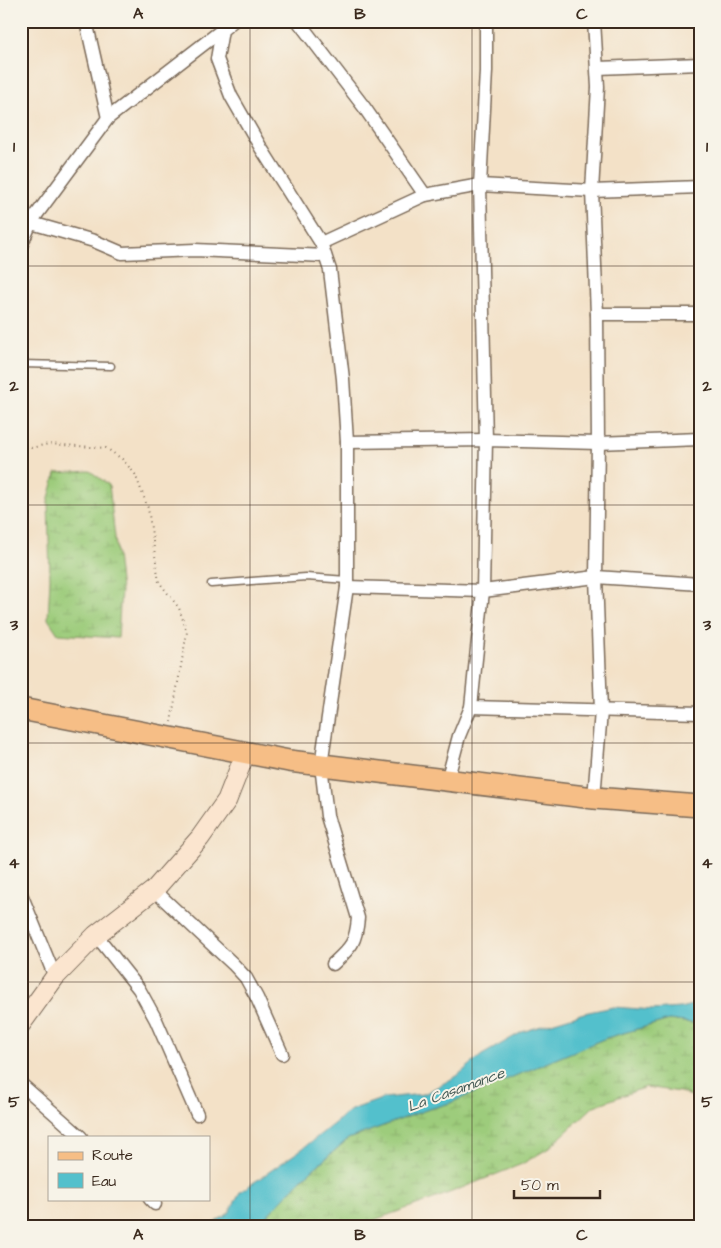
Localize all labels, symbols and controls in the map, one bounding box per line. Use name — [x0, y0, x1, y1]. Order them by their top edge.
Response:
text: A — [133, 3, 144, 25]
text: B — [354, 3, 366, 25]
text: C — [576, 3, 588, 25]
text: 1 — [13, 136, 16, 158]
text: 1 — [706, 136, 709, 158]
text: 2 — [8, 375, 19, 397]
text: 2 — [701, 375, 712, 397]
text: 3 — [9, 614, 19, 636]
text: 3 — [702, 614, 712, 636]
text: 4 — [9, 852, 20, 874]
text: 4 — [702, 852, 713, 874]
water label: La Casamance — [405, 1062, 508, 1117]
text: 5 — [8, 1091, 20, 1113]
text: 5 — [701, 1091, 713, 1113]
legend — [48, 1136, 210, 1200]
text: Route — [92, 1145, 133, 1166]
scale bar — [514, 1168, 600, 1200]
text: Eau — [92, 1171, 117, 1192]
text: 50 m — [521, 1175, 559, 1196]
text: A — [133, 1224, 144, 1246]
text: B — [354, 1224, 366, 1246]
text: C — [576, 1224, 588, 1246]

